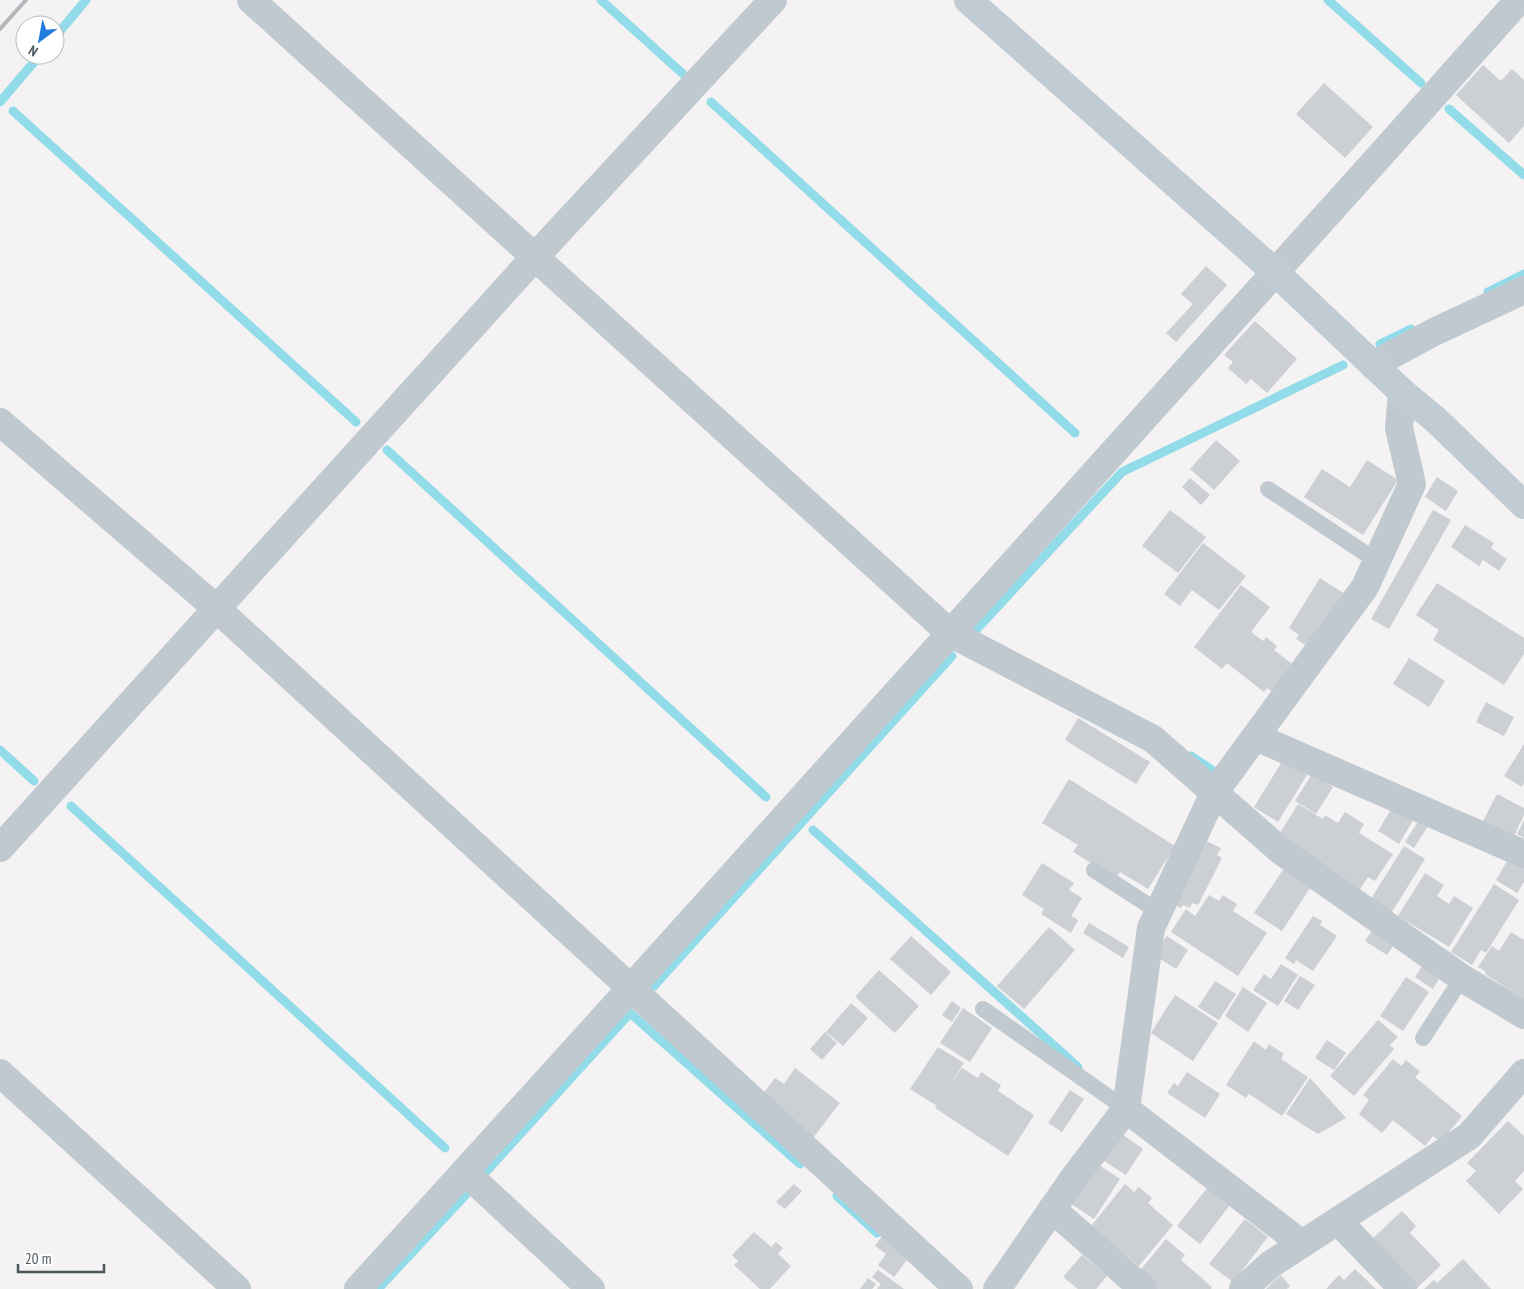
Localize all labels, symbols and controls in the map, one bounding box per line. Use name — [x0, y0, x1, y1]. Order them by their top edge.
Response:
north arrow — [15, 15, 65, 65]
text: N — [25, 41, 41, 61]
scale bar — [18, 1242, 104, 1274]
text: 20 m — [25, 1249, 51, 1268]

